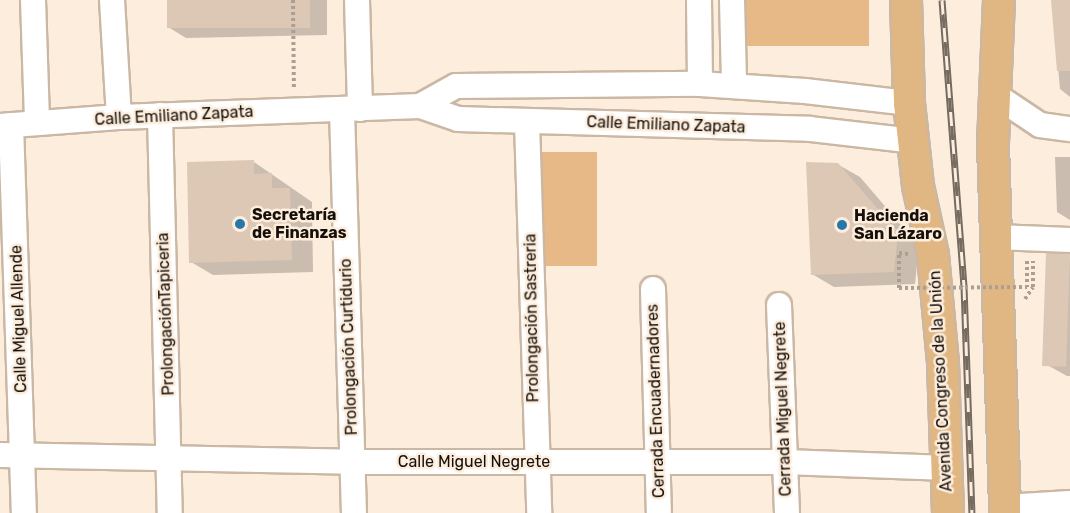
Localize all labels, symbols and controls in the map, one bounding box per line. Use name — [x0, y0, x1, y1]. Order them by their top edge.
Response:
street label: Calle Emiliano Zapata — [94, 102, 254, 130]
street label: Calle Emiliano Zapata — [586, 113, 746, 137]
place label: Secretaría de Finanzas — [252, 205, 347, 243]
place label: Hacienda San Lázaro — [854, 206, 942, 244]
marker: Secretaría de Finanzas — [233, 217, 247, 231]
marker: Hacienda San Lázaro — [835, 218, 849, 232]
street label: ProlongaciónTapiceria — [154, 232, 178, 396]
street label: Prolongación Sastreria — [521, 233, 543, 403]
street label: Calle Miguel Allende — [7, 245, 31, 393]
street label: Prolongación Curtidurio — [336, 258, 362, 436]
street label: Avenida Congreso de la Unión — [926, 270, 956, 492]
street label: Cerrada Encuadernadores — [643, 304, 669, 498]
street label: Cerrada Miguel Negrete — [770, 321, 796, 497]
street label: Calle Miguel Negrete — [398, 452, 550, 472]

